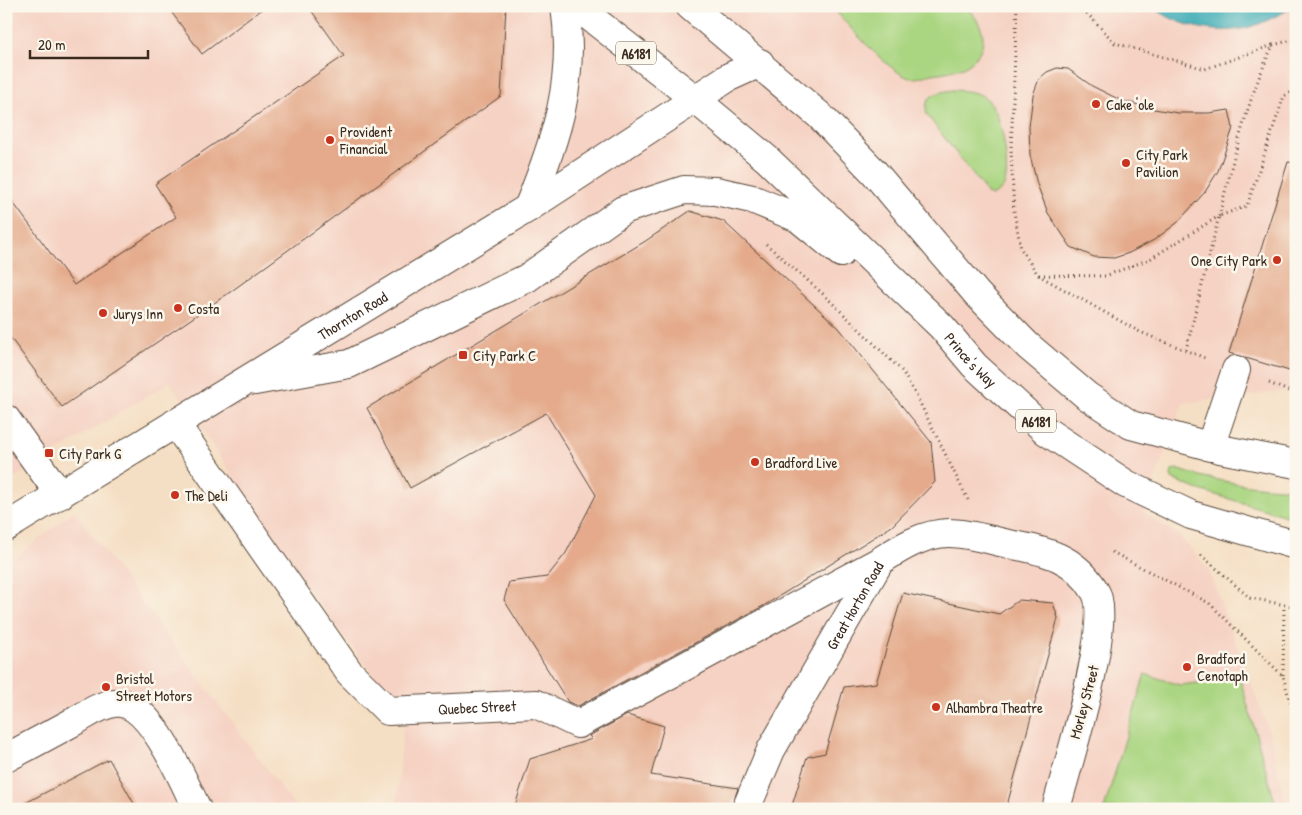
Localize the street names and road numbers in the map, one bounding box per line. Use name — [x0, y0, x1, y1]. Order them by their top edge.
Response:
road number: A6181 — [616, 42, 656, 64]
street label: Thornton Road — [314, 286, 391, 345]
street label: Prince's Way — [940, 328, 1002, 392]
road number: A6181 — [1016, 410, 1056, 432]
street label: Great Horton Road — [821, 557, 888, 653]
street label: Morley Street — [1064, 662, 1104, 741]
street label: Quebec Street — [437, 694, 517, 719]

